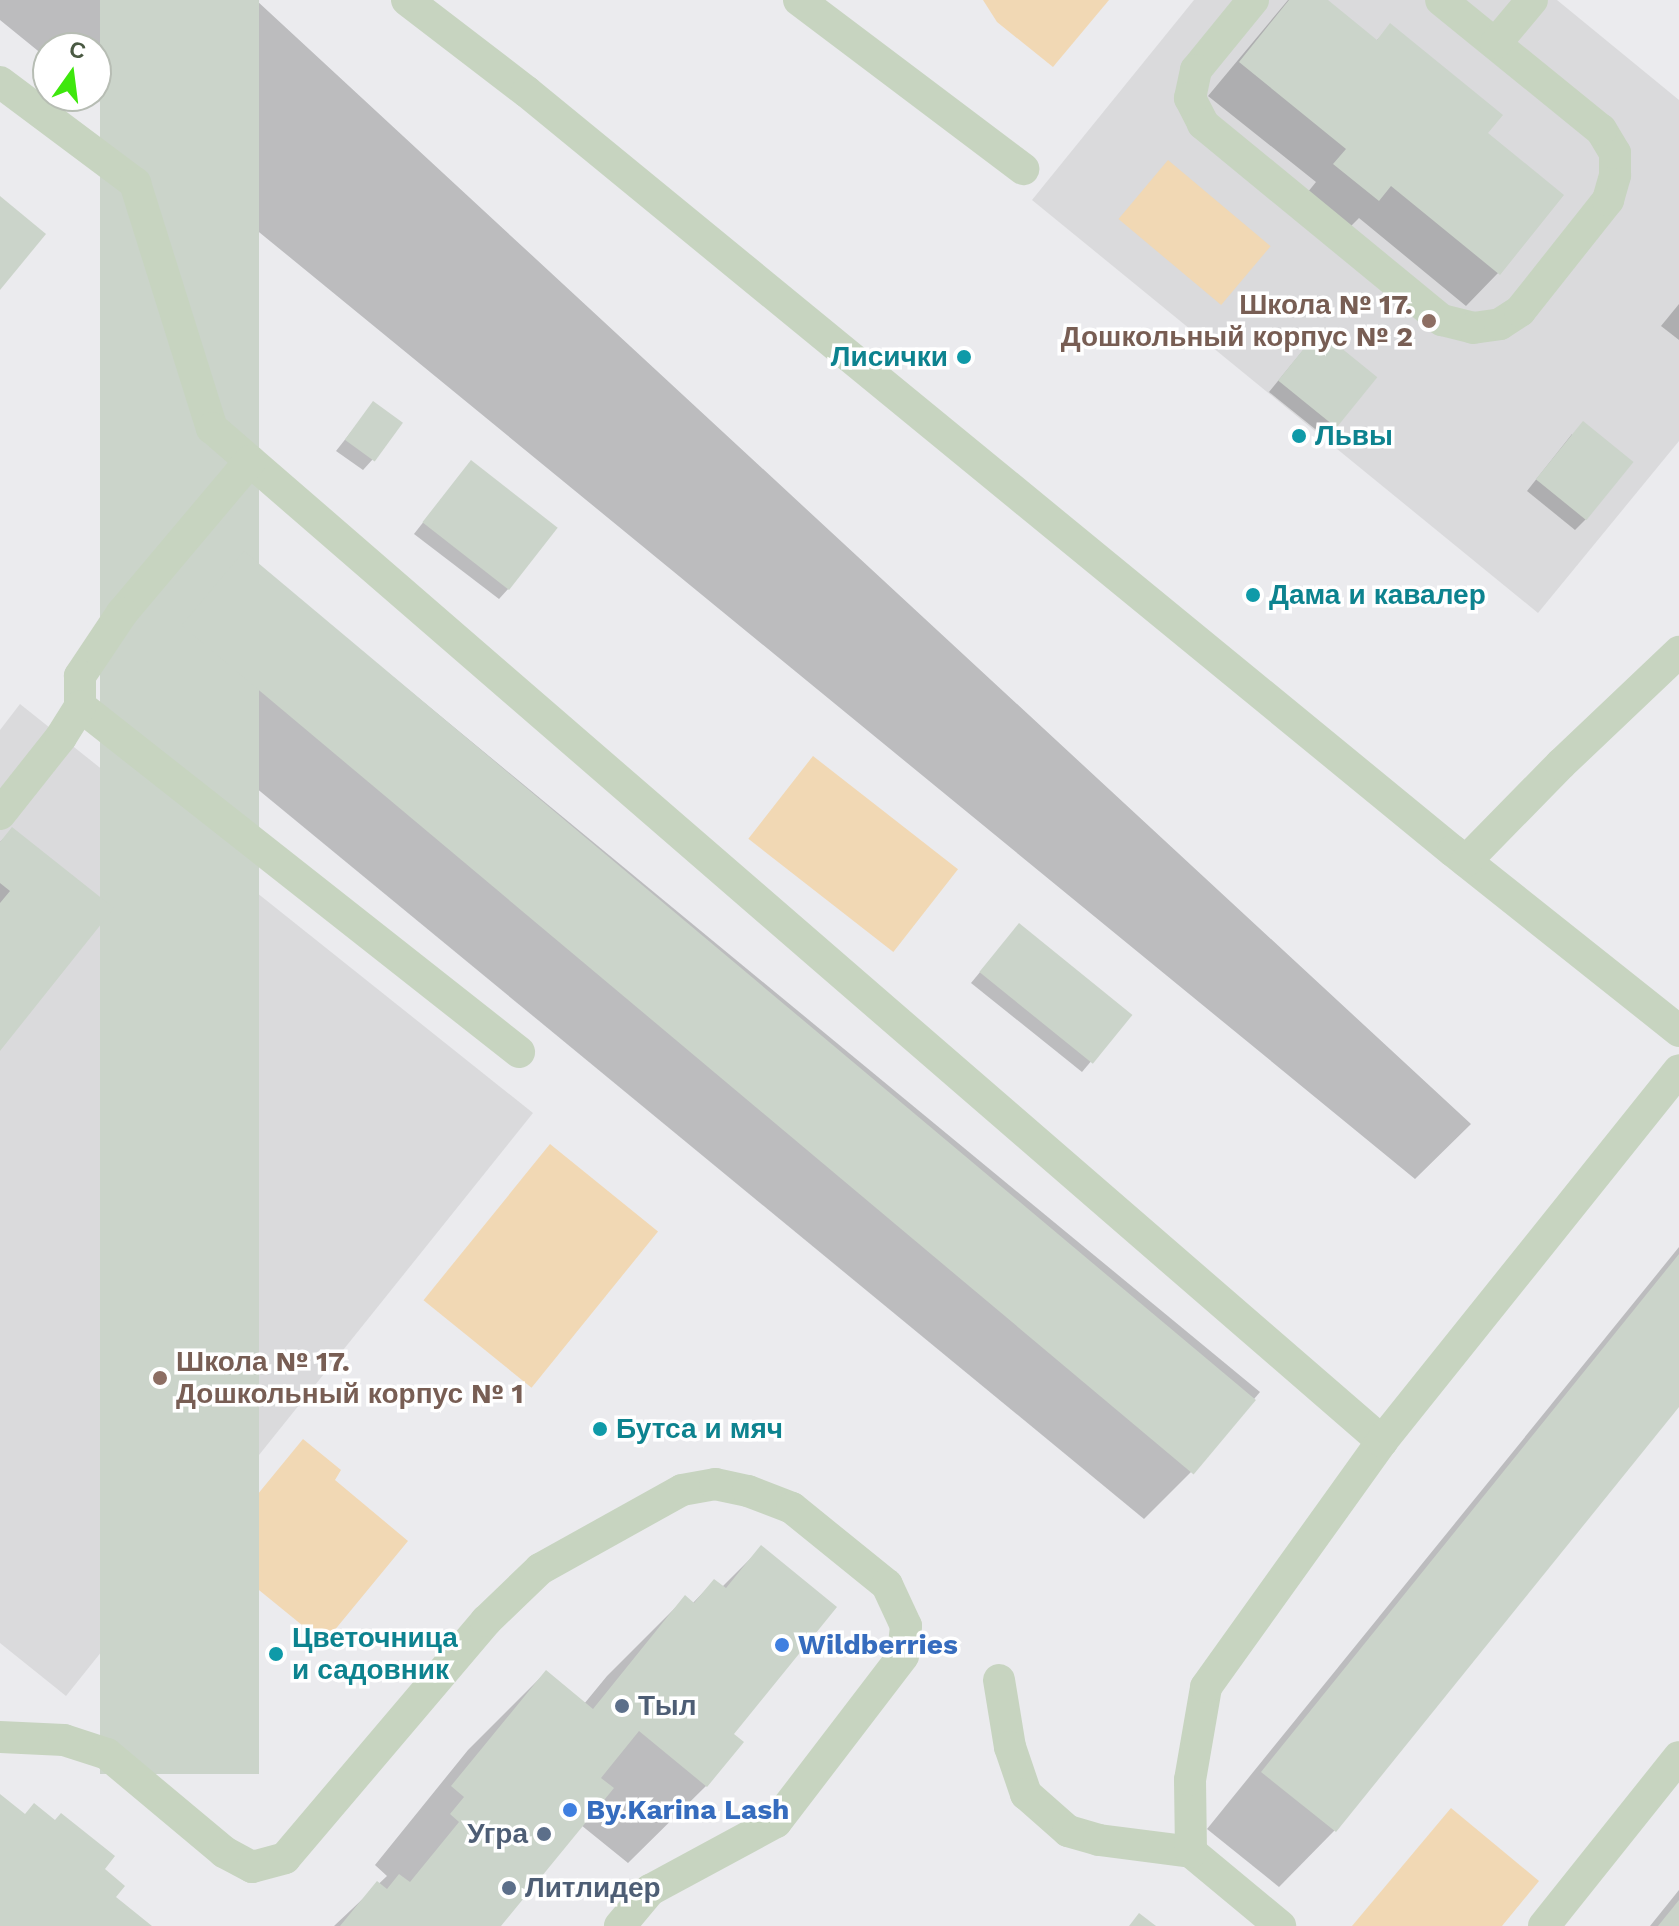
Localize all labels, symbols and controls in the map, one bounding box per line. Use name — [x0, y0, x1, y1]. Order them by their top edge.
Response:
north arrow — [32, 32, 112, 112]
text: С — [67, 36, 88, 64]
place label: Школа № 17. Дошкольный корпус № 2 — [1061, 288, 1413, 354]
marker: Школа № 17. Дошкольный корпус № 2 — [1420, 312, 1438, 330]
place label: Лисички — [831, 340, 948, 374]
marker: Лисички — [955, 348, 973, 366]
place label: Львы — [1315, 419, 1393, 453]
marker: Львы — [1290, 427, 1308, 445]
place label: Дама и кавалер — [1269, 578, 1486, 612]
marker: Дама и кавалер — [1244, 586, 1262, 604]
place label: Школа № 17. Дошкольный корпус № 1 — [176, 1345, 524, 1411]
marker: Школа № 17. Дошкольный корпус № 1 — [151, 1369, 169, 1387]
place label: Бутса и мяч — [616, 1412, 783, 1446]
marker: Бутса и мяч — [591, 1420, 609, 1438]
place label: Цветочница и садовник — [292, 1621, 458, 1687]
place label: Wildberries — [798, 1628, 958, 1662]
marker: Wildberries — [773, 1636, 791, 1654]
marker: Цветочница и садовник — [267, 1645, 285, 1663]
place label: Тыл — [638, 1689, 696, 1723]
marker: Тыл — [613, 1697, 631, 1715]
place label: By.Karina Lash — [586, 1793, 790, 1827]
marker: By.Karina Lash — [561, 1801, 579, 1819]
place label: Угра — [467, 1817, 528, 1851]
marker: Угра — [535, 1825, 553, 1843]
place label: Литлидер — [525, 1871, 661, 1905]
marker: Литлидер — [500, 1879, 518, 1897]

